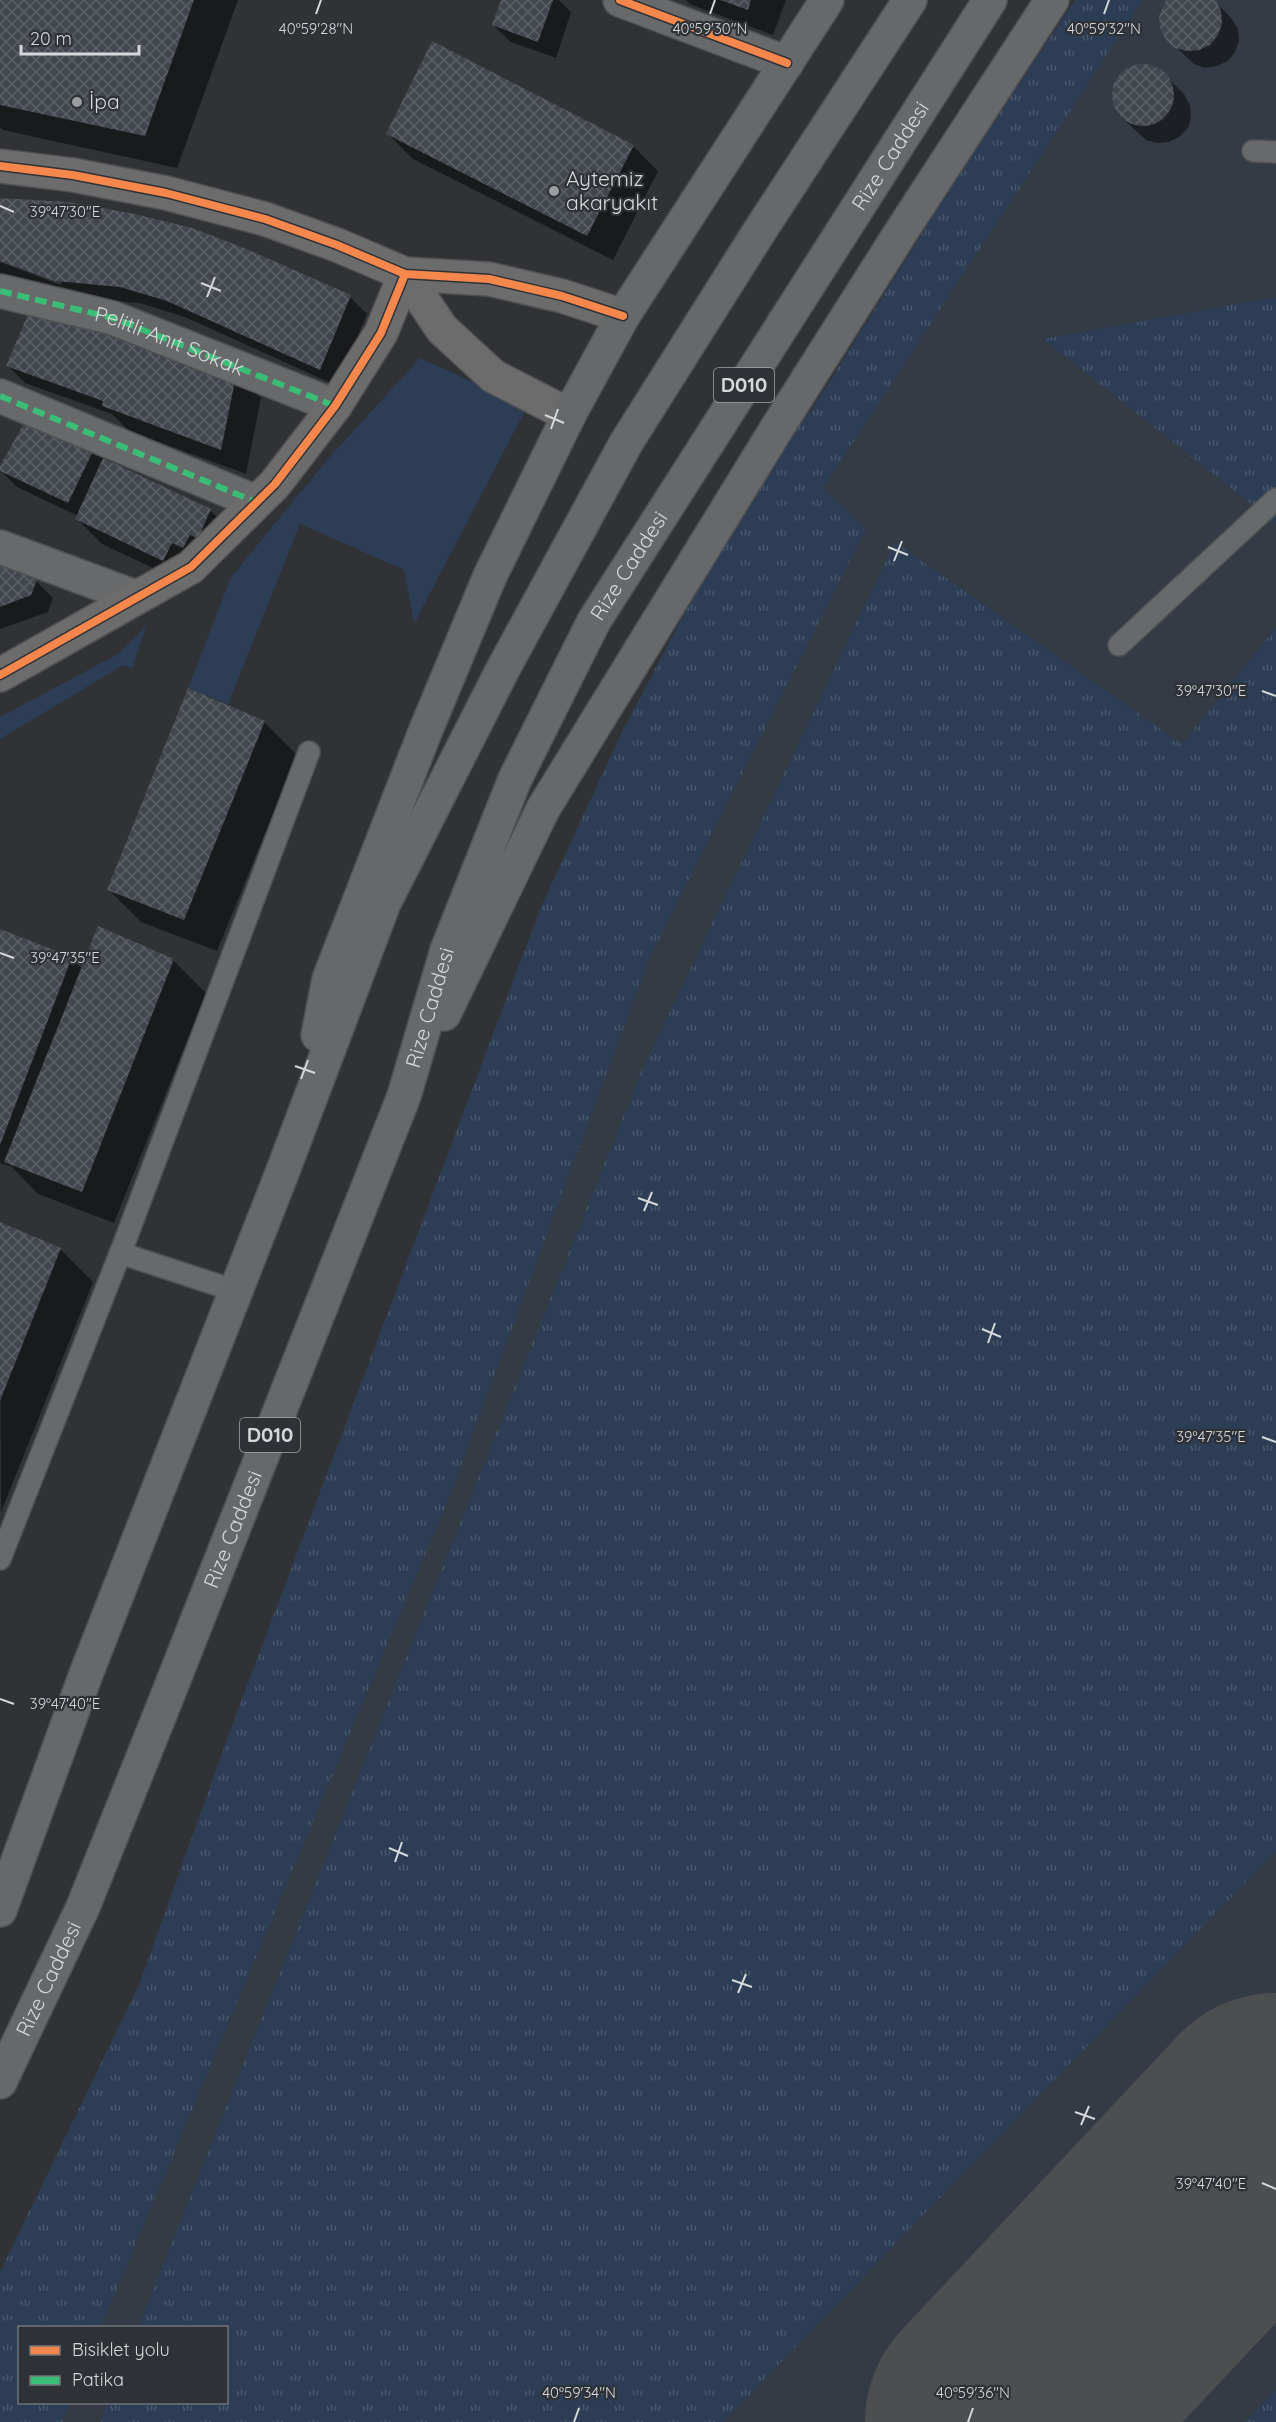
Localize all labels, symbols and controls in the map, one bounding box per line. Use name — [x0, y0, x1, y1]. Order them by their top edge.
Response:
scale bar — [21, 18, 140, 56]
text: 40°59'28"N — [279, 19, 353, 38]
text: 40°59'30"N — [673, 19, 747, 38]
text: 40°59'32"N — [1067, 19, 1141, 38]
text: 20 m — [30, 27, 72, 50]
place label: İpa — [89, 88, 120, 114]
marker: İpa — [70, 95, 84, 109]
street label: Rize Caddesi — [845, 96, 934, 215]
place label: Aytemiz akaryakıt — [566, 165, 658, 215]
marker: Aytemiz akaryakıt — [547, 184, 561, 198]
text: 39°47'30"E — [30, 202, 100, 221]
street label: Pelitli Anıt Sokak — [92, 300, 248, 381]
road number: D010 — [714, 368, 774, 402]
street label: Rize Caddesi — [584, 506, 673, 625]
text: 39°47'30"E — [1176, 681, 1246, 700]
street label: Rize Caddesi — [399, 944, 459, 1071]
text: 39°47'35"E — [30, 948, 100, 967]
road number: D010 — [240, 1418, 300, 1452]
text: 39°47'35"E — [1176, 1427, 1246, 1446]
street label: Rize Caddesi — [197, 1467, 267, 1592]
text: 39°47'40"E — [30, 1694, 100, 1713]
street label: Rize Caddesi — [10, 1917, 86, 2040]
text: 39°47'40"E — [1176, 2174, 1246, 2193]
legend — [18, 2326, 228, 2404]
text: Bisiklet yolu — [72, 2338, 170, 2361]
text: Patika — [72, 2368, 124, 2391]
text: 40°59'34"N — [542, 2383, 616, 2402]
text: 40°59'36"N — [936, 2383, 1010, 2402]

